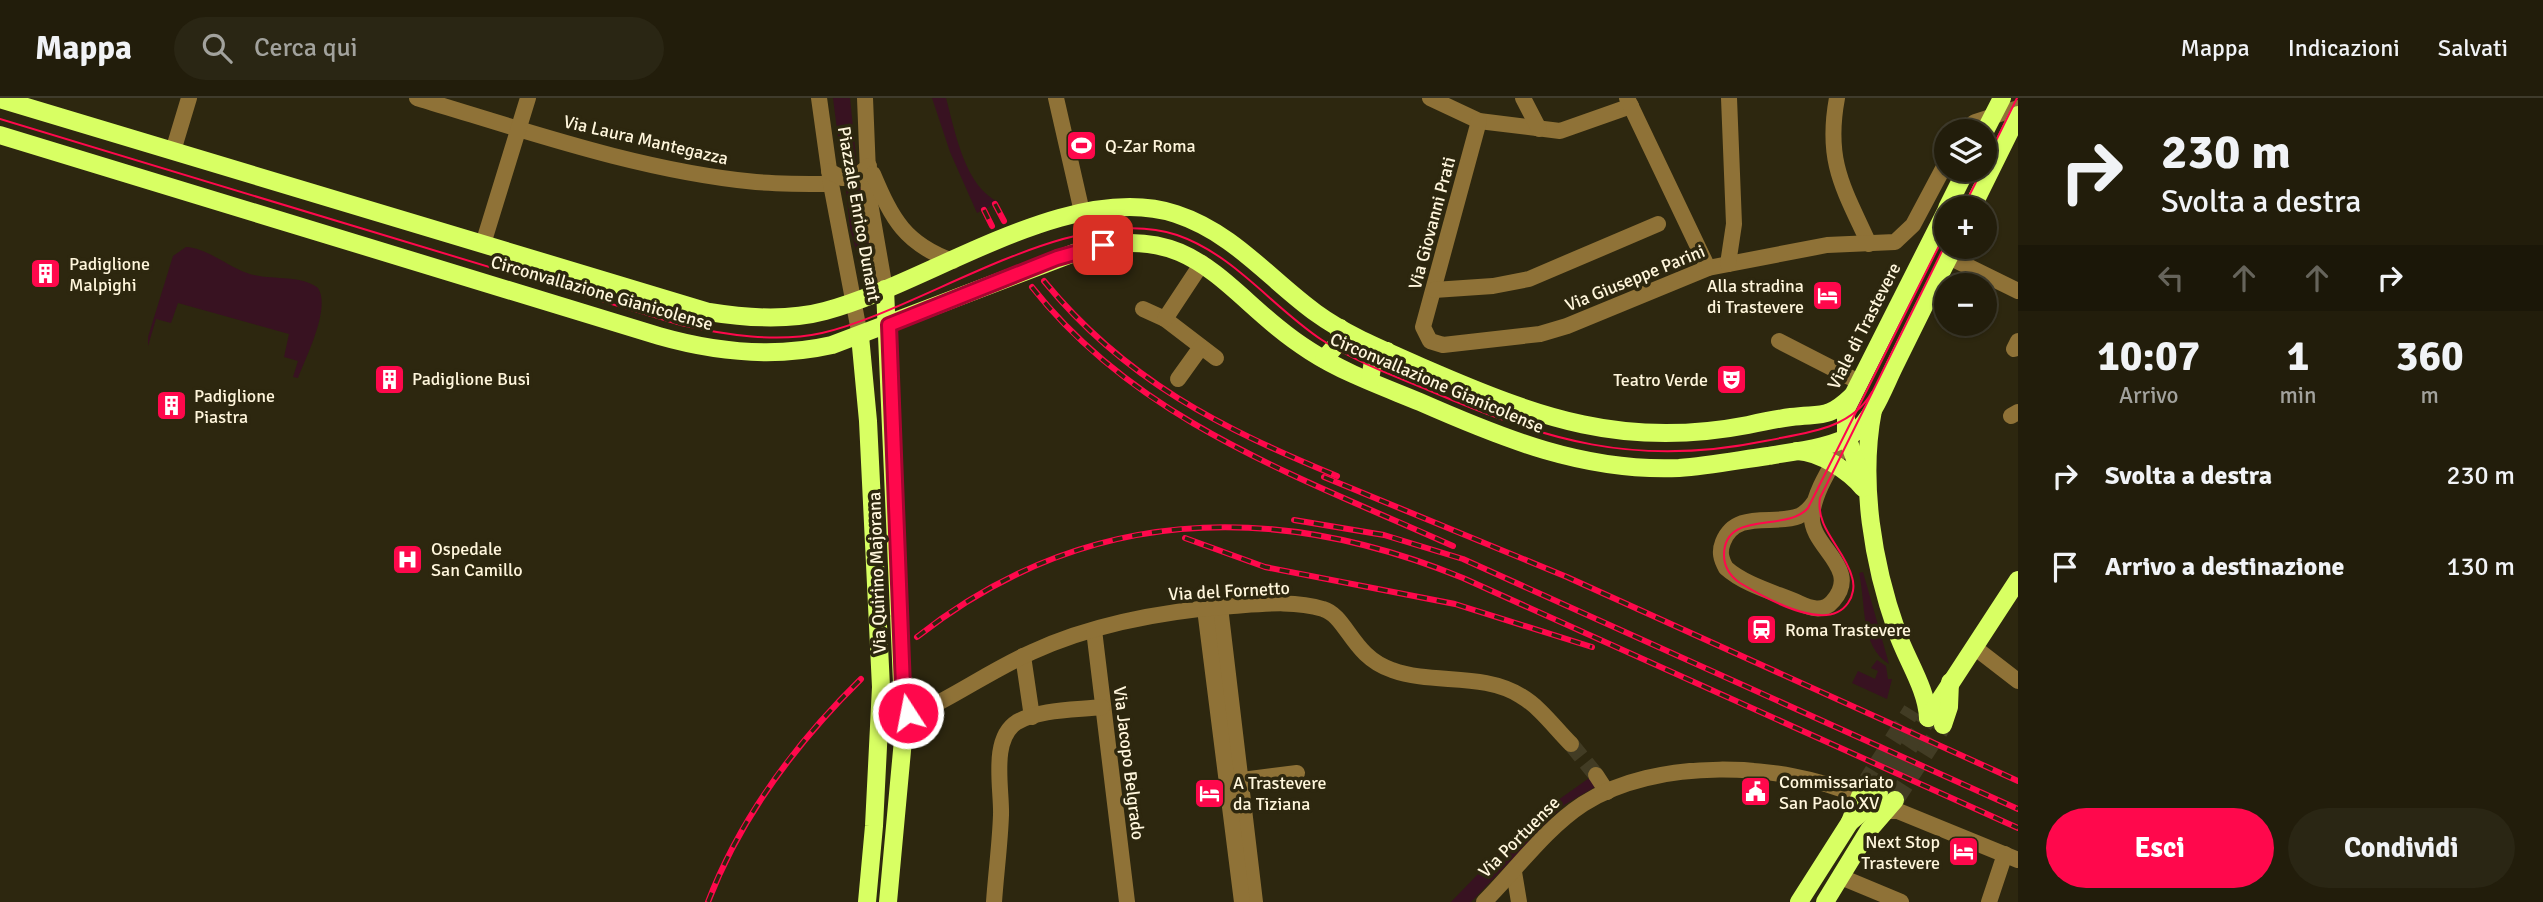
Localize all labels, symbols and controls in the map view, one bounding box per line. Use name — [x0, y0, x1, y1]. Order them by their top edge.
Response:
search box — [174, 17, 664, 80]
text: Mappa — [35, 28, 132, 69]
icon: search — [198, 29, 236, 67]
text: Cerca qui — [254, 32, 358, 64]
text: Mappa — [2181, 33, 2250, 63]
text: Indicazioni — [2288, 33, 2400, 63]
text: Salvati — [2438, 33, 2508, 63]
street label: Via Laura Mantegazza — [561, 110, 731, 170]
map controls — [1934, 119, 1997, 336]
button: layers — [1934, 119, 1997, 182]
text: 230 m — [2161, 122, 2291, 182]
street label: Piazzale Enrico Dunant — [833, 125, 885, 303]
icon: right — [2046, 126, 2137, 217]
sports icon: Q-Zar Roma — [1065, 129, 1099, 163]
place label: Q-Zar Roma — [1105, 135, 1196, 157]
street label: Via Giovanni Prati — [1404, 154, 1460, 292]
text: Svolta a destra — [2161, 182, 2361, 221]
button: + — [1934, 196, 1997, 259]
pin — [1073, 215, 1133, 275]
icon: arrive — [1084, 226, 1122, 264]
street label: Via Giuseppe Parini — [1562, 240, 1708, 316]
street label: Circonvallazione Gianicolense — [488, 251, 716, 335]
place label: Padiglione Malpighi — [69, 253, 150, 296]
building icon: Padiglione Malpighi — [29, 257, 63, 291]
street label: Viale di Trastevere — [1823, 259, 1905, 393]
icon: left — [2152, 259, 2190, 297]
icon: ahead — [2225, 259, 2263, 297]
icon: ahead — [2298, 259, 2336, 297]
icon: right — [2371, 259, 2409, 297]
button: − — [1934, 273, 1997, 336]
place label: Alla stradina di Trastevere — [1707, 275, 1804, 318]
hotel icon: Alla stradina di Trastevere — [1810, 279, 1844, 313]
street label: Circonvallazione Gianicolense — [1327, 328, 1547, 438]
text: 10:07 — [2097, 331, 2200, 382]
text: 1 — [2287, 331, 2309, 382]
text: 360 — [2396, 331, 2464, 382]
building icon: Padiglione Busi — [372, 362, 406, 396]
theatre icon: Teatro Verde — [1714, 363, 1748, 397]
place label: Padiglione Busi — [412, 368, 530, 390]
place label: Teatro Verde — [1613, 369, 1708, 391]
text: Arrivo — [2119, 381, 2178, 410]
text: min — [2279, 381, 2317, 410]
text: m — [2421, 381, 2439, 410]
place label: Padiglione Piastra — [194, 385, 275, 428]
building icon: Padiglione Piastra — [154, 389, 188, 423]
icon: right — [2046, 457, 2084, 495]
text: Svolta a destra — [2105, 460, 2272, 492]
text: 230 m — [2446, 460, 2515, 492]
street label: Via Quirino Majorana — [863, 492, 891, 654]
place label: Ospedale San Camillo — [431, 538, 523, 581]
hospital icon: Ospedale San Camillo — [391, 542, 425, 576]
icon: arrive — [2046, 548, 2084, 586]
text: Arrivo a destinazione — [2105, 551, 2345, 583]
text: 130 m — [2446, 551, 2515, 583]
street label: Via del Fornetto — [1168, 577, 1290, 605]
station icon: Roma Trastevere — [1745, 613, 1779, 647]
place label: Roma Trastevere — [1785, 619, 1911, 641]
position arrow — [871, 676, 945, 750]
street label: Via Jacopo Belgrado — [1109, 685, 1149, 841]
place label: Commissariato San Paolo XV — [1779, 771, 1894, 814]
place label: A Trastevere da Tiziana — [1233, 772, 1327, 815]
public building icon: Commissariato San Paolo XV — [1739, 775, 1773, 809]
hotel icon: A Trastevere da Tiziana — [1193, 776, 1227, 810]
street label: Via Portuense — [1474, 792, 1564, 882]
button: Esci — [2046, 808, 2274, 888]
button: Condividi — [2288, 808, 2515, 888]
place label: Next Stop Trastevere — [1861, 831, 1940, 874]
hotel icon: Next Stop Trastevere — [1946, 835, 1980, 869]

